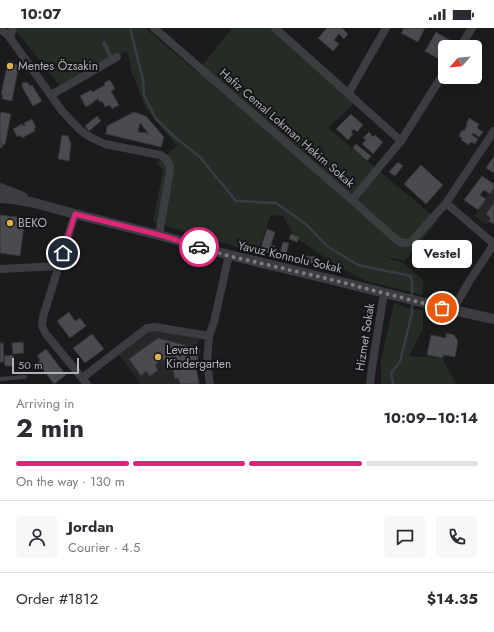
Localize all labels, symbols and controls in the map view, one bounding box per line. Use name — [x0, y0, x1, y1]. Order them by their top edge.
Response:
text: 10:07 — [20, 3, 61, 25]
north arrow — [438, 40, 482, 84]
map controls — [438, 40, 482, 84]
place label: Mentes Özsakin — [18, 57, 98, 75]
marker: Mentes Özsakin — [5, 61, 15, 71]
street label: Hafiz Cemal Lokman Hekim Sokak — [216, 64, 359, 192]
place label: BEKO — [18, 214, 47, 232]
marker: BEKO — [5, 218, 15, 228]
courier — [179, 227, 219, 267]
pin — [46, 236, 80, 270]
icon: car — [188, 236, 210, 258]
street label: Yavuz Konnolu Sokak — [236, 236, 344, 278]
callout: Vestel — [412, 240, 472, 268]
icon: home — [52, 242, 74, 264]
text: Vestel — [424, 244, 461, 263]
pin — [425, 291, 459, 325]
icon: bag — [431, 297, 453, 319]
street label: Hizmet Sokak — [351, 301, 379, 372]
place label: Levent Kindergarten — [166, 341, 231, 373]
marker: Levent Kindergarten — [153, 352, 163, 362]
scale bar — [12, 356, 79, 375]
text: 50 m — [18, 357, 43, 373]
text: Arriving in — [16, 394, 74, 413]
text: 10:09–10:14 — [383, 407, 478, 429]
text: 2 min — [16, 409, 84, 447]
text: On the way · 130 m — [16, 472, 125, 491]
button: person — [16, 516, 58, 558]
text: Jordan — [68, 516, 114, 538]
button: chat — [384, 516, 426, 558]
button: phone — [436, 516, 478, 558]
text: Courier · 4.5 — [68, 538, 140, 557]
text: Order #1812 — [16, 588, 98, 610]
text: $14.35 — [427, 588, 478, 610]

